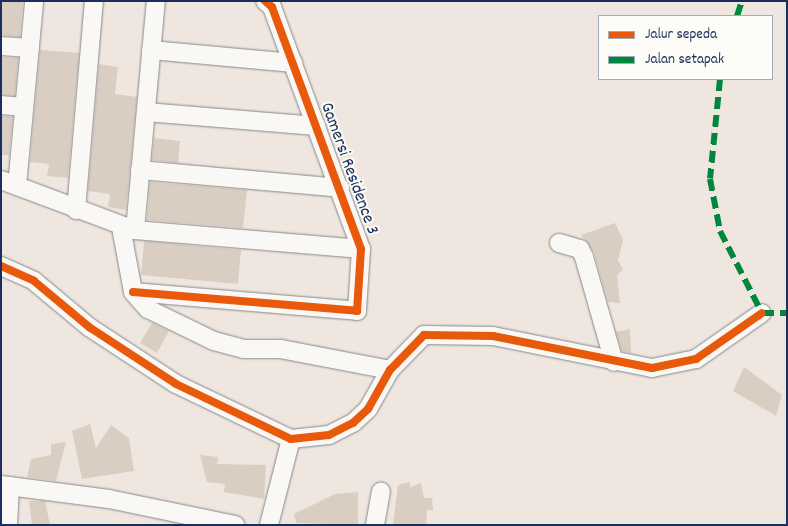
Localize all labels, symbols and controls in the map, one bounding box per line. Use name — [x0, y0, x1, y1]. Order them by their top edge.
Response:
legend — [598, 15, 773, 80]
text: Jalur sepeda — [645, 24, 717, 46]
text: Jalan setapak — [645, 49, 724, 71]
street label: Gamersi Residence 3 — [314, 100, 382, 238]

